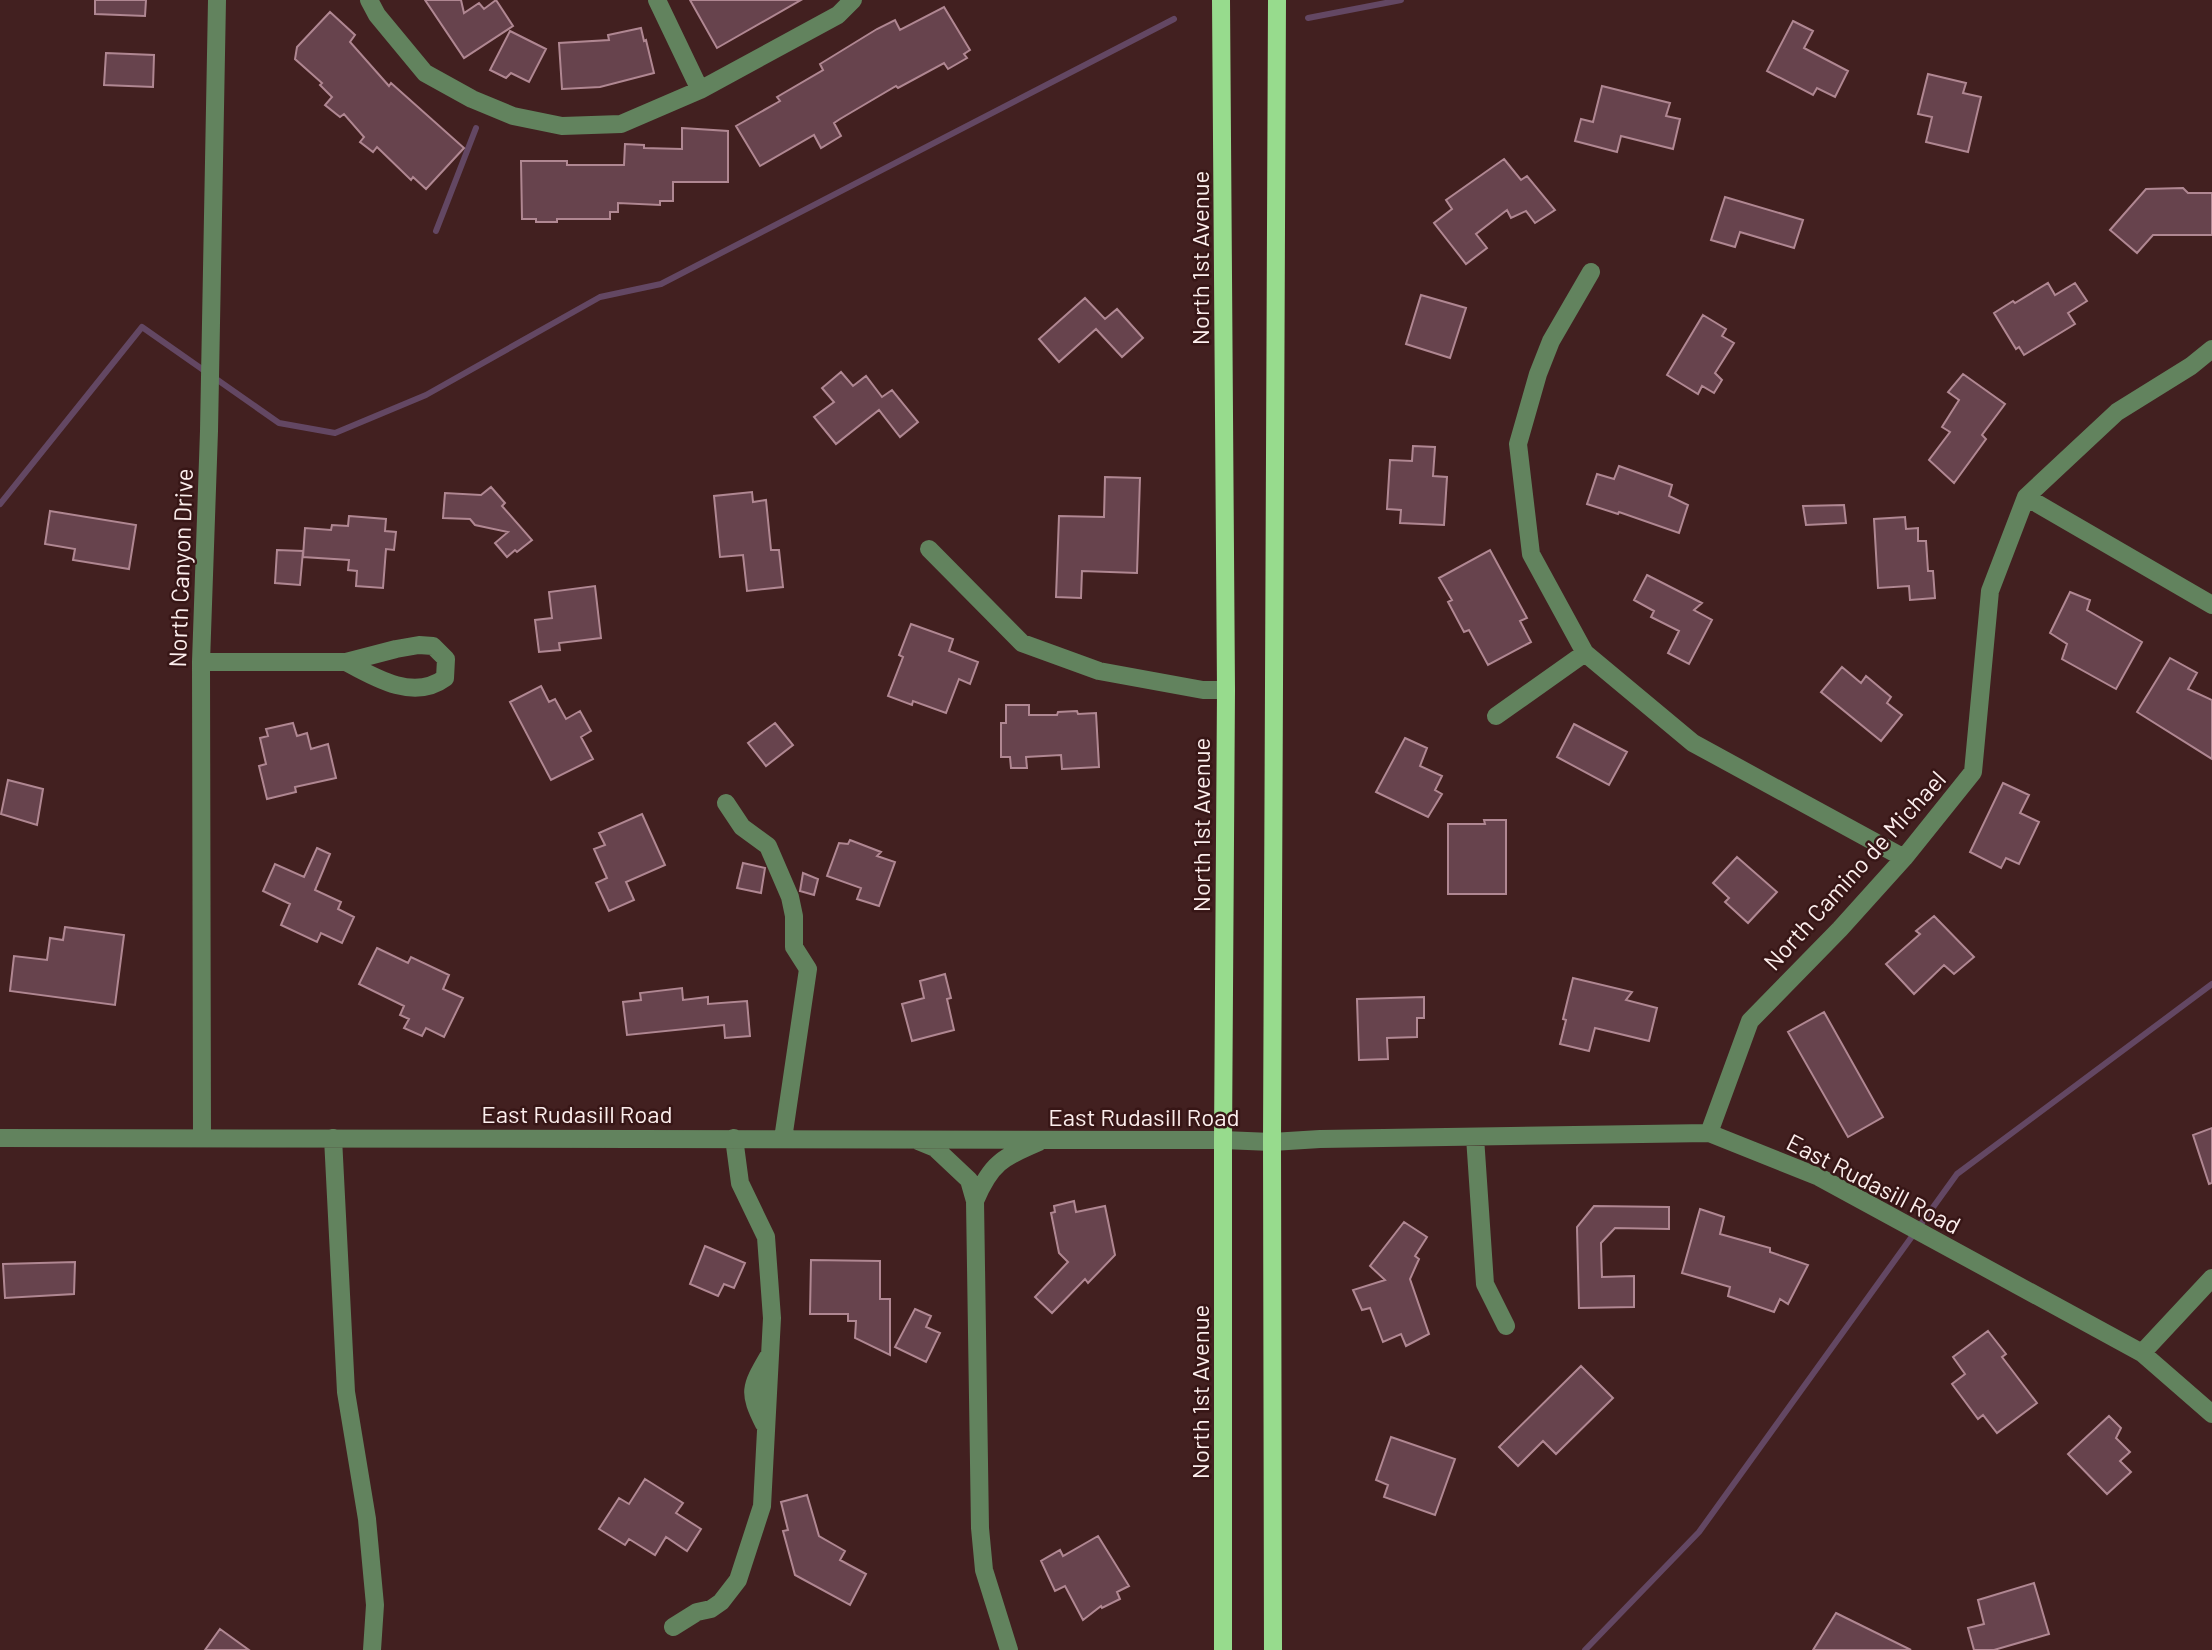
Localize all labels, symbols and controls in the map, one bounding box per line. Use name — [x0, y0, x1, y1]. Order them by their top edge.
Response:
street label: North 1st Avenue — [1185, 171, 1214, 345]
street label: North Canyon Drive — [162, 468, 198, 668]
street label: North 1st Avenue — [1186, 738, 1215, 912]
street label: North Camino de Michael — [1757, 764, 1951, 976]
street label: East Rudasill Road — [481, 1099, 673, 1128]
street label: East Rudasill Road — [1048, 1102, 1240, 1131]
street label: East Rudasill Road — [1782, 1127, 1966, 1239]
street label: North 1st Avenue — [1185, 1305, 1214, 1479]

